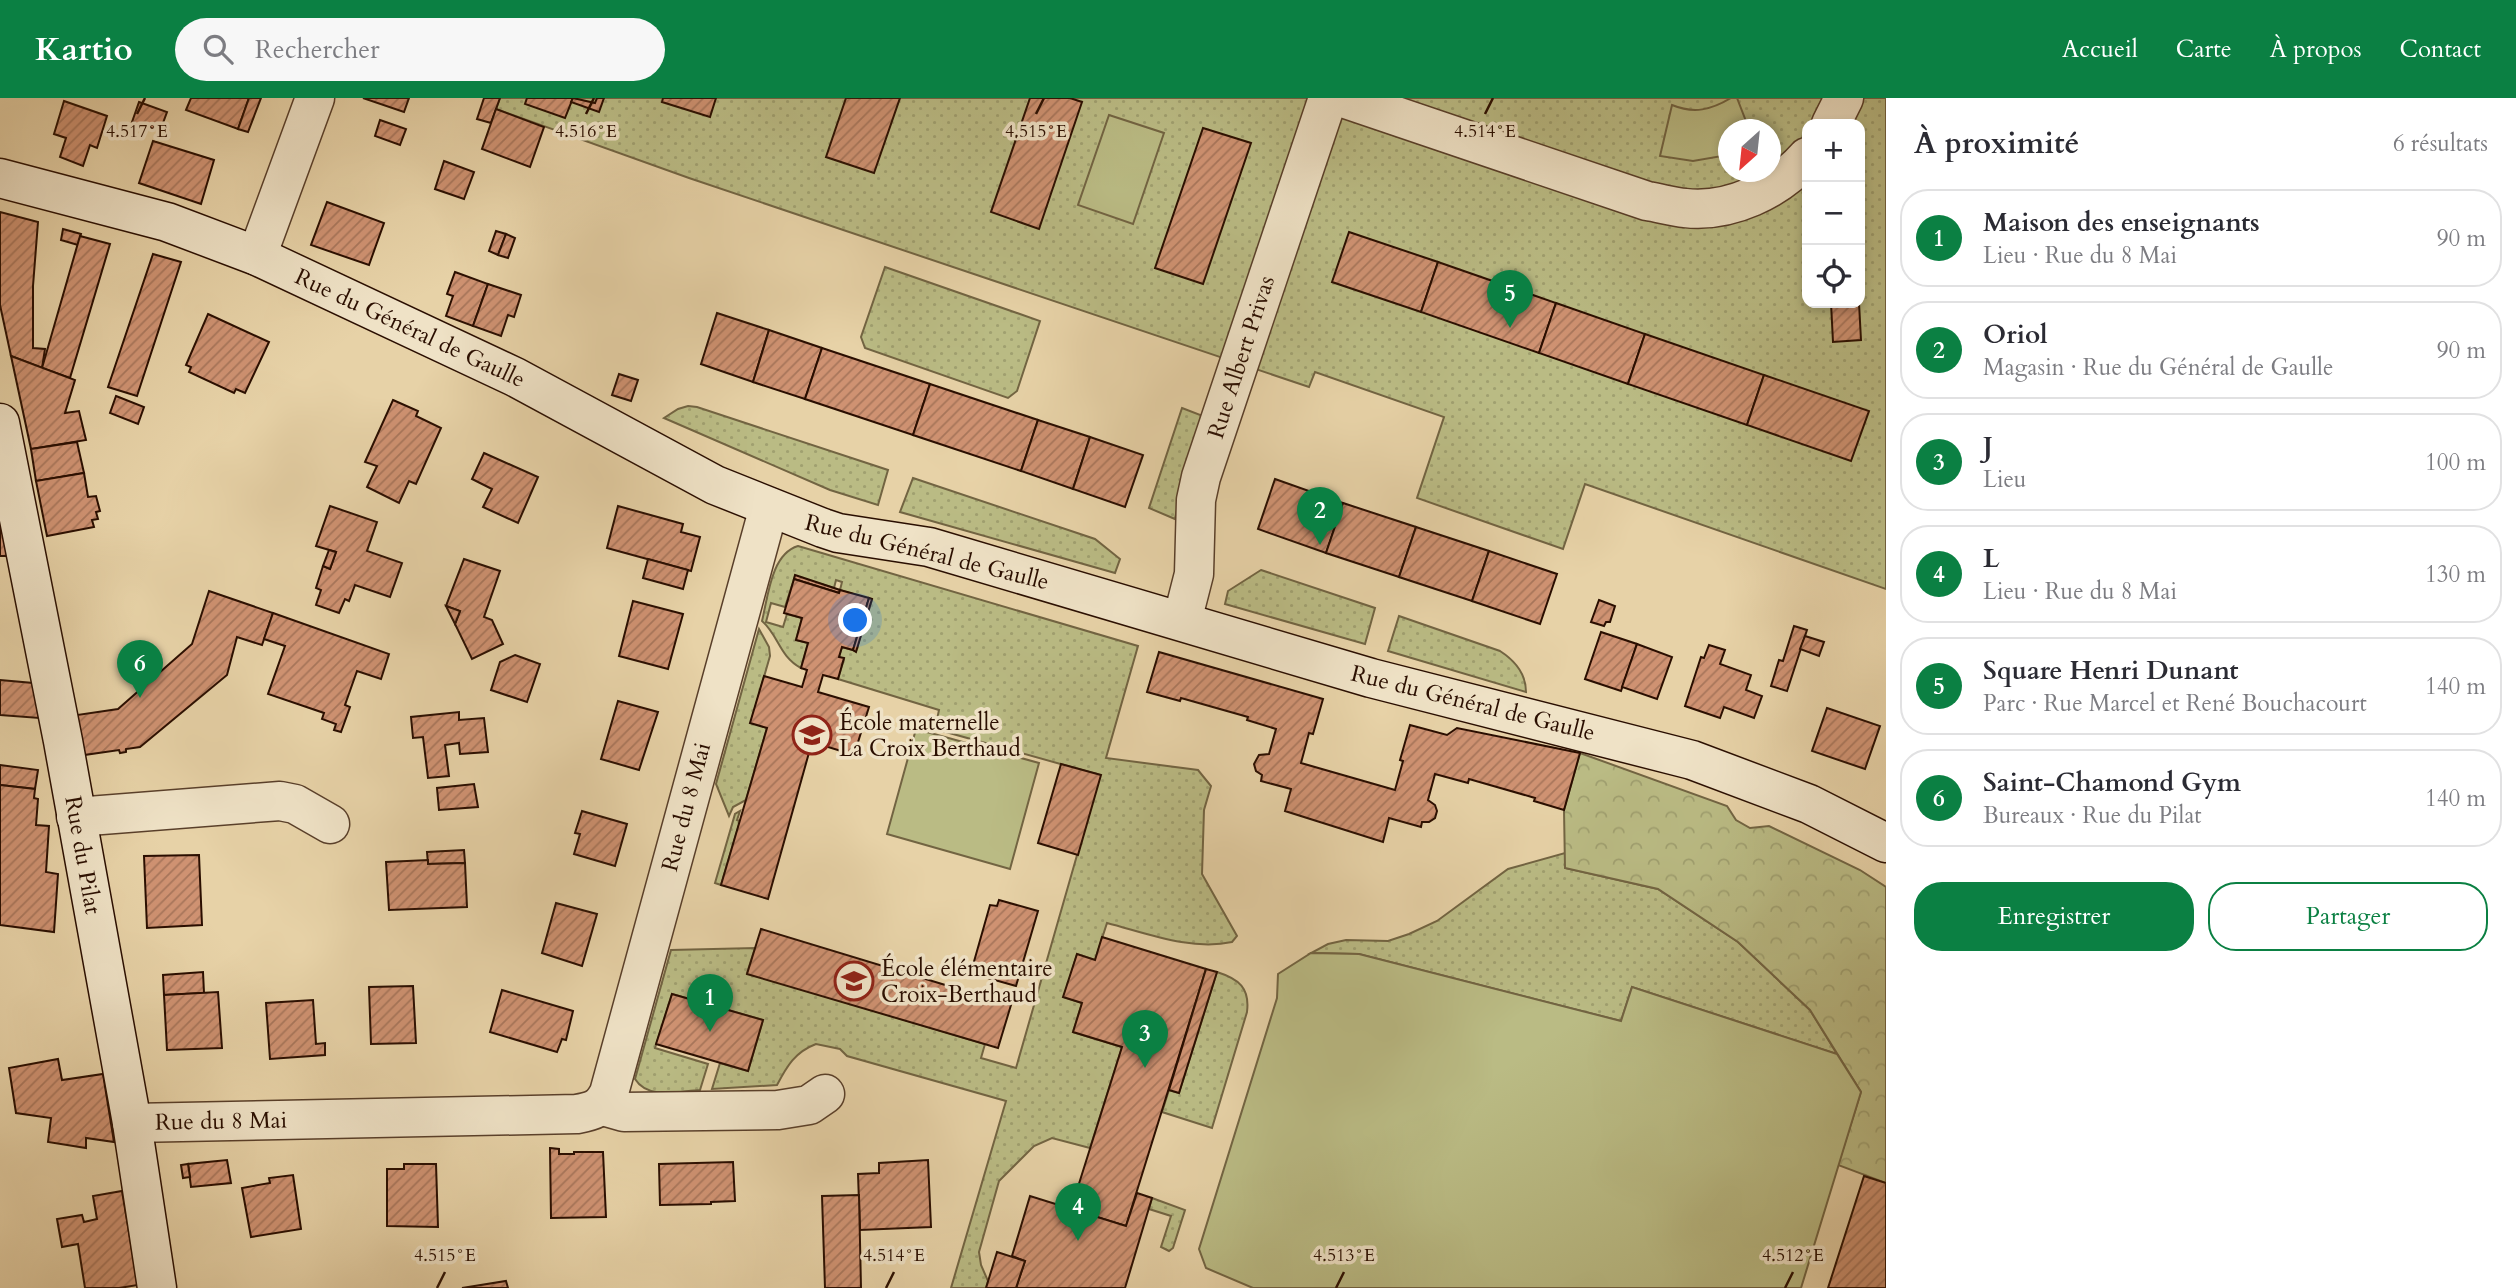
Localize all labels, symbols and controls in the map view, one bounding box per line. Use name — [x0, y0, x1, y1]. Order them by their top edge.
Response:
search box — [175, 18, 665, 81]
text: Kartio — [35, 27, 133, 72]
icon: search — [199, 30, 237, 68]
text: Rechercher — [255, 32, 379, 67]
text: Accueil — [2062, 33, 2138, 66]
text: Carte — [2176, 33, 2232, 66]
text: À propos — [2270, 33, 2362, 66]
text: Contact — [2400, 33, 2481, 66]
text: 4.517°E — [106, 119, 168, 144]
text: 4.516°E — [555, 119, 617, 144]
text: 4.515°E — [1005, 119, 1067, 144]
text: 4.514°E — [1454, 119, 1516, 144]
north arrow — [1718, 119, 1781, 182]
map controls — [1802, 119, 1865, 308]
button: + — [1802, 119, 1865, 182]
text: À proximité — [1914, 123, 2079, 164]
text: 6 résultats — [2393, 128, 2488, 159]
button: − — [1802, 182, 1865, 245]
text: Maison des enseignants — [1983, 205, 2260, 240]
text: 1 — [1933, 223, 1945, 254]
text: 90 m — [2437, 223, 2486, 254]
text: Lieu · Rue du 8 Mai — [1983, 240, 2177, 271]
button: locate — [1802, 245, 1865, 308]
street label: Rue du Général de Gaulle — [290, 261, 530, 395]
pin: 5 — [1487, 270, 1533, 328]
street label: Rue Albert Privas — [1200, 271, 1282, 443]
text: Oriol — [1983, 317, 2048, 352]
text: 2 — [1933, 335, 1945, 366]
text: 90 m — [2437, 335, 2486, 366]
text: Magasin · Rue du Général de Gaulle — [1983, 352, 2333, 383]
text: J — [1983, 429, 1993, 464]
text: 3 — [1933, 447, 1945, 478]
text: 100 m — [2425, 447, 2486, 478]
text: Lieu — [1983, 464, 2026, 495]
pin: 2 — [1297, 487, 1343, 545]
street label: Rue du Général de Gaulle — [802, 507, 1052, 597]
text: L — [1983, 541, 2000, 576]
text: 4 — [1933, 559, 1945, 590]
text: 130 m — [2425, 559, 2486, 590]
text: Lieu · Rue du 8 Mai — [1983, 576, 2177, 607]
your location — [838, 603, 872, 637]
pin: 6 — [117, 640, 163, 698]
text: Square Henri Dunant — [1983, 653, 2238, 688]
street label: Rue du Général de Gaulle — [1348, 658, 1598, 748]
text: 5 — [1933, 671, 1945, 702]
text: 140 m — [2425, 671, 2486, 702]
text: Parc · Rue Marcel et René Bouchacourt — [1983, 688, 2367, 719]
place label: École maternelle La Croix Berthaud — [839, 707, 1021, 764]
school or university icon: École maternelle La Croix Berthaud — [791, 714, 833, 756]
street label: Rue du 8 Mai — [654, 739, 718, 875]
text: Saint-Chamond Gym — [1983, 765, 2241, 800]
text: 6 — [1933, 783, 1945, 814]
text: 140 m — [2425, 783, 2486, 814]
street label: Rue du Pilat — [57, 794, 109, 916]
text: Bureaux · Rue du Pilat — [1983, 800, 2202, 831]
button: Enregistrer — [1914, 882, 2194, 951]
button: Partager — [2208, 882, 2488, 951]
place label: École élémentaire Croix-Berthaud — [881, 953, 1053, 1010]
school or university icon: École élémentaire Croix-Berthaud — [833, 960, 875, 1002]
pin: 1 — [687, 974, 733, 1032]
pin: 3 — [1122, 1010, 1168, 1068]
street label: Rue du 8 Mai — [155, 1104, 287, 1138]
pin: 4 — [1055, 1183, 1101, 1241]
text: 4.515°E — [414, 1243, 476, 1268]
text: 4.514°E — [863, 1243, 925, 1268]
text: 4.513°E — [1313, 1243, 1375, 1268]
text: 4.512°E — [1762, 1243, 1824, 1268]

